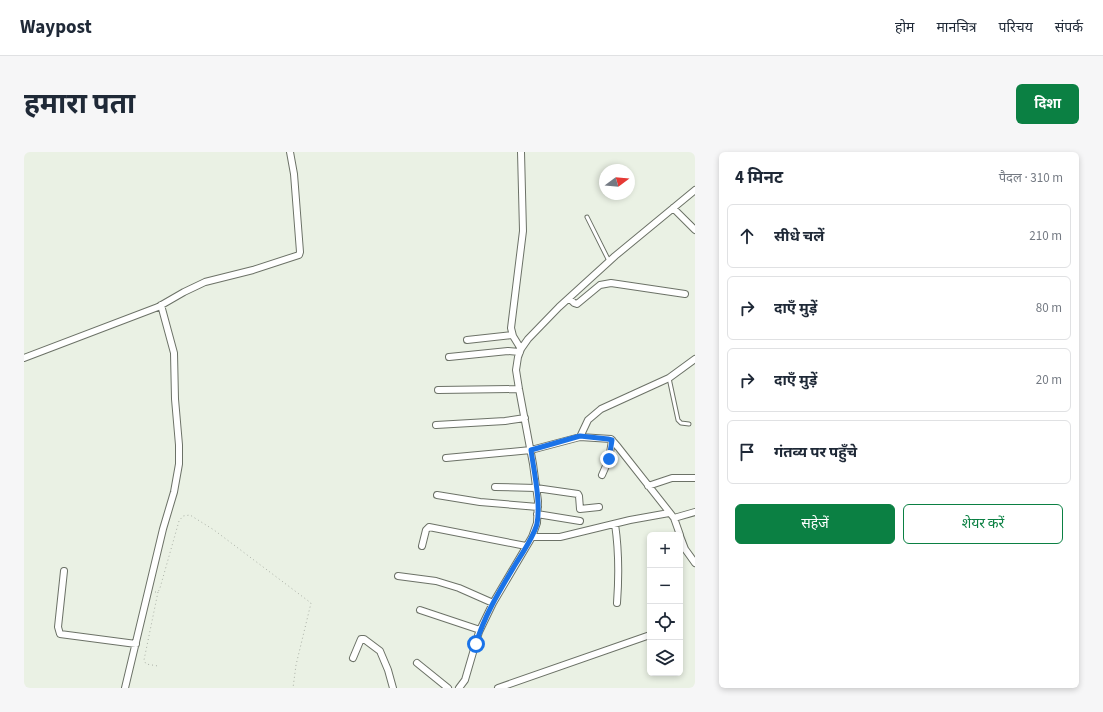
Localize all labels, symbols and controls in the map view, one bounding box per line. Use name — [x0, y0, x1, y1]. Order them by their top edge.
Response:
text: Waypost — [20, 14, 92, 41]
text: होम — [895, 18, 914, 38]
text: मानचित्र — [936, 18, 977, 38]
text: परिचय — [999, 18, 1033, 38]
text: संपर्क — [1055, 18, 1083, 38]
text: हमारा पता — [24, 84, 135, 124]
button: दिशा — [1016, 84, 1079, 124]
north arrow — [599, 164, 635, 200]
text: 4 मिनट — [735, 166, 783, 190]
text: पैदल · 310 m — [999, 169, 1063, 187]
icon: ahead — [736, 225, 758, 247]
text: सीधे चलें — [774, 226, 824, 247]
text: 210 m — [1029, 227, 1062, 245]
icon: right — [736, 297, 758, 319]
text: दाएँ मुड़ें — [774, 298, 817, 319]
text: 80 m — [1036, 299, 1062, 317]
icon: right — [736, 369, 758, 391]
text: दाएँ मुड़ें — [774, 370, 817, 391]
text: 20 m — [1036, 371, 1062, 389]
icon: arrive — [736, 441, 758, 463]
text: गंतव्य पर पहुँचे — [774, 442, 857, 463]
route end — [600, 450, 618, 468]
button: सहेजें — [735, 504, 895, 544]
button: शेयर करें — [903, 504, 1063, 544]
map controls — [647, 532, 683, 676]
button: + — [647, 532, 683, 568]
button: − — [647, 568, 683, 604]
button: locate — [647, 604, 683, 640]
route start — [467, 635, 485, 653]
button: layers — [647, 640, 683, 676]

